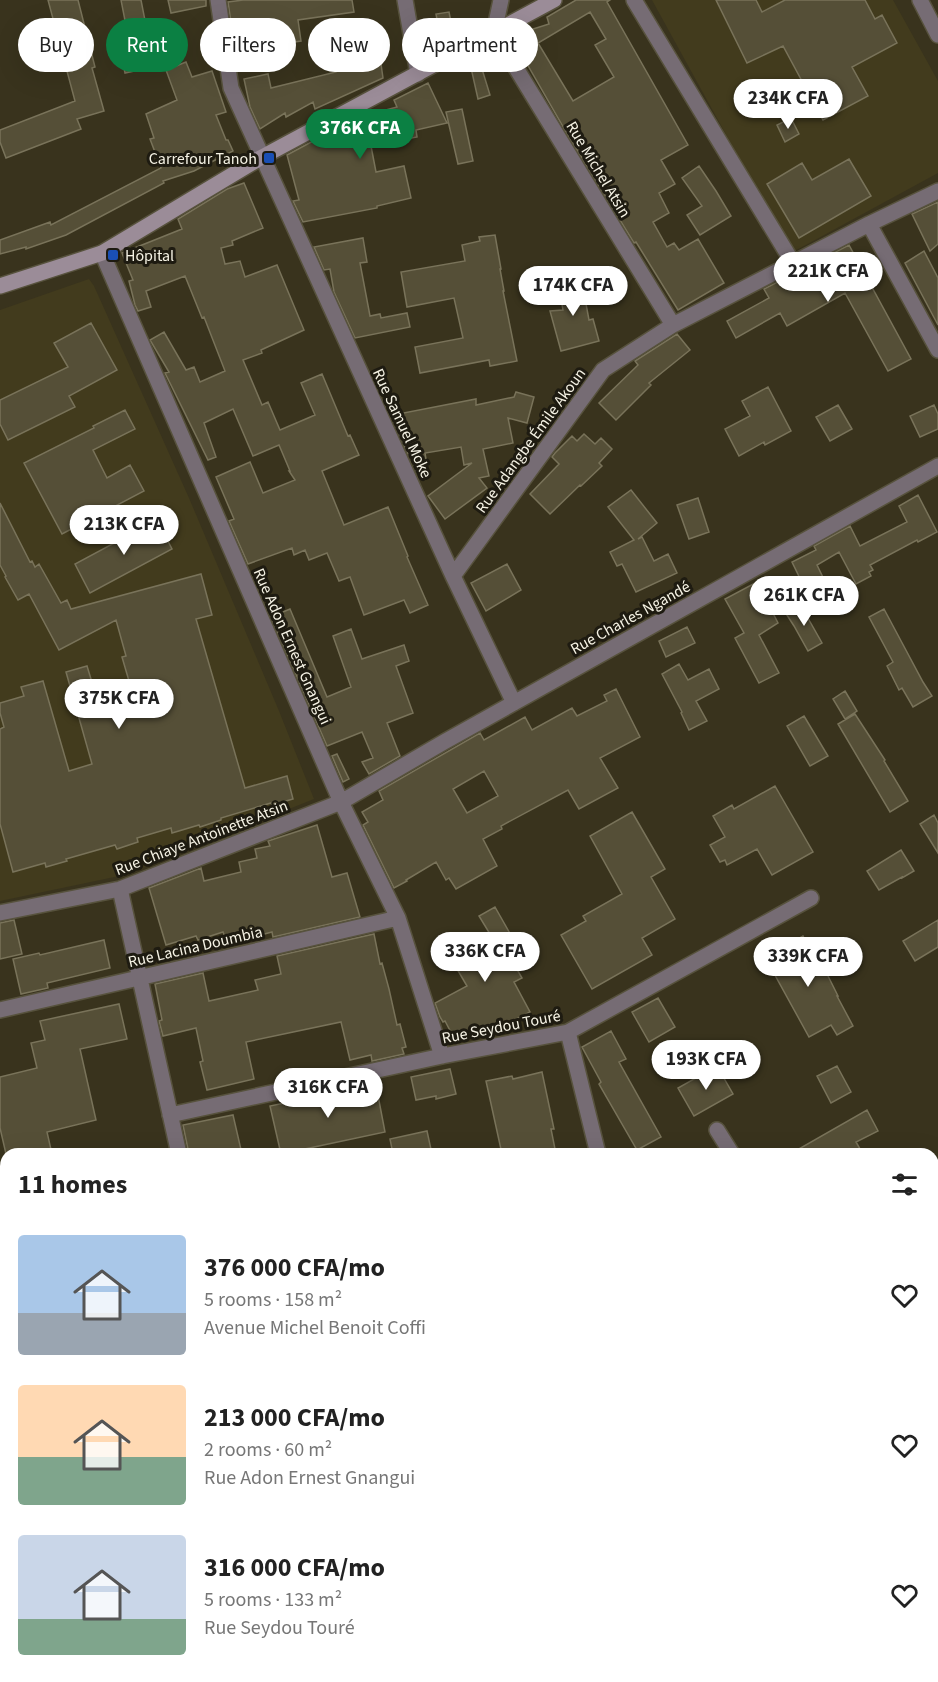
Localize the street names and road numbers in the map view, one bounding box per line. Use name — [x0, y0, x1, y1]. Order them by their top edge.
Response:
street label: Rue Michel Atsin — [561, 117, 636, 222]
street label: Rue Adangbe Émile Akoun — [471, 363, 591, 518]
street label: Rue Samuel Moke — [367, 365, 437, 482]
street label: Rue Adon Ernest Gnangui — [248, 565, 336, 728]
street label: Rue Charles Ngandé — [567, 576, 695, 660]
street label: Rue Chiaye Antoinette Atsin — [112, 795, 291, 881]
street label: Rue Lacina Doumbia — [126, 921, 265, 973]
street label: Rue Seydou Touré — [440, 1005, 563, 1049]

